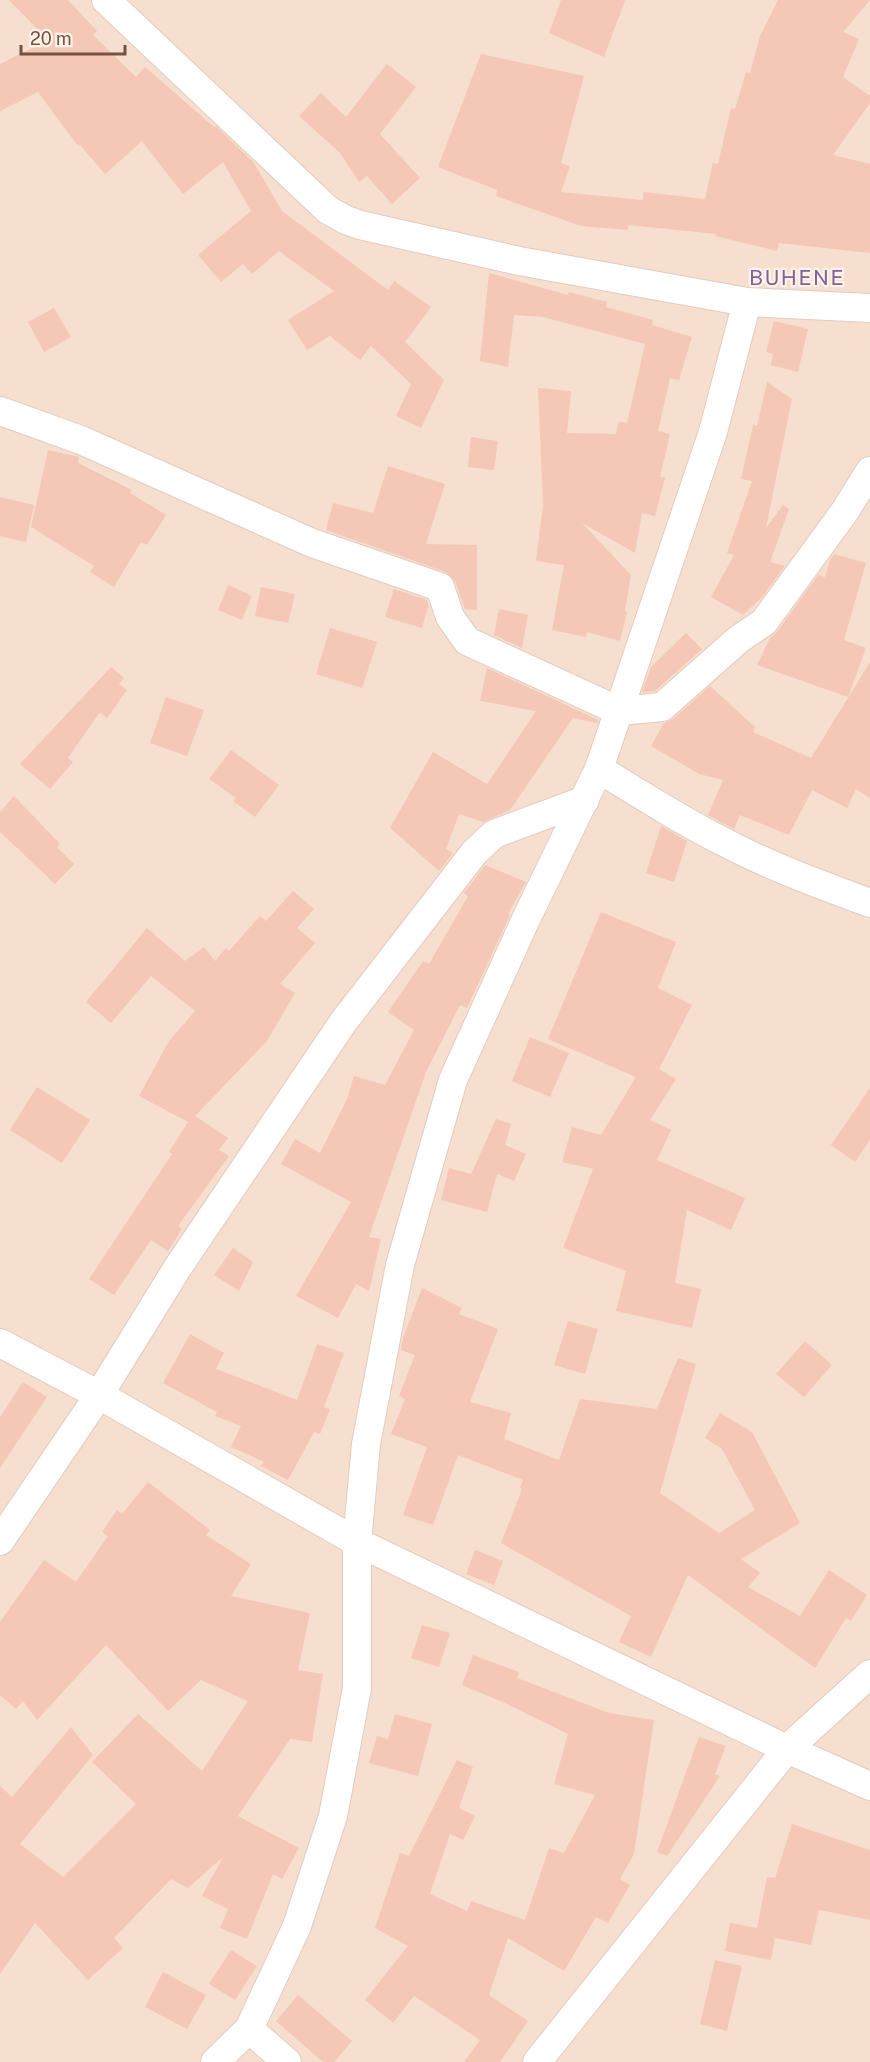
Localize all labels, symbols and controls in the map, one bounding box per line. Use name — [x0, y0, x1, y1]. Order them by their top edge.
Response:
scale bar — [21, 18, 124, 56]
text: 20 m — [30, 28, 72, 49]
district label: BUHENE — [749, 265, 845, 290]

